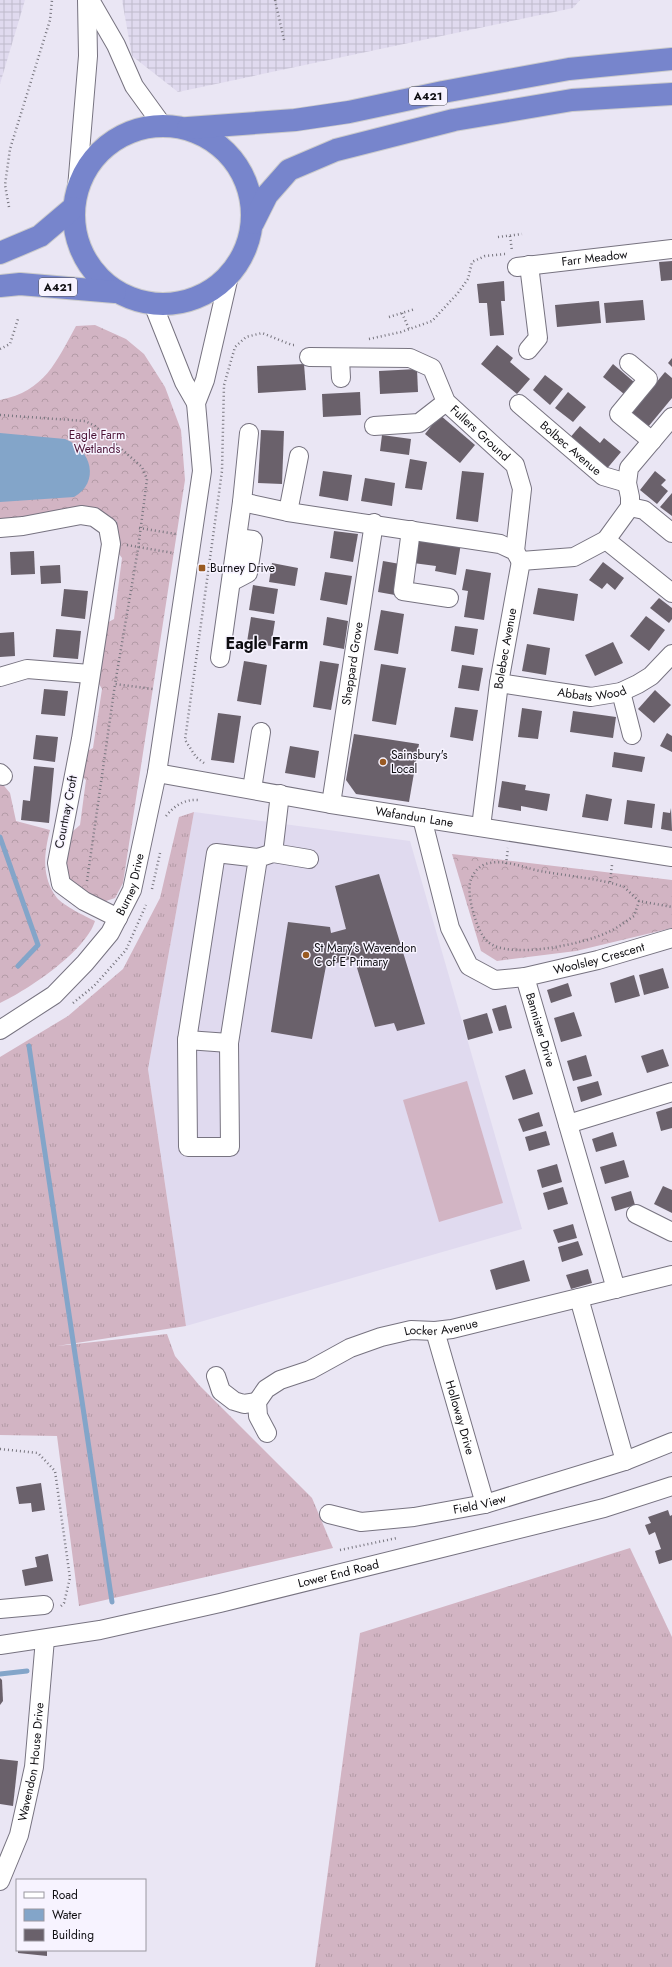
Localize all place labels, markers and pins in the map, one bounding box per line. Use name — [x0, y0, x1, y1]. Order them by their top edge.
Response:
place label: Burney Drive — [210, 559, 275, 577]
marker: Burney Drive — [197, 563, 207, 573]
place label: Sainsbury's Local — [391, 746, 448, 778]
marker: Sainsbury's Local — [378, 757, 388, 767]
place label: St Mary's Wavendon C of E Primary — [314, 939, 417, 971]
marker: St Mary's Wavendon C of E Primary — [301, 950, 311, 960]

